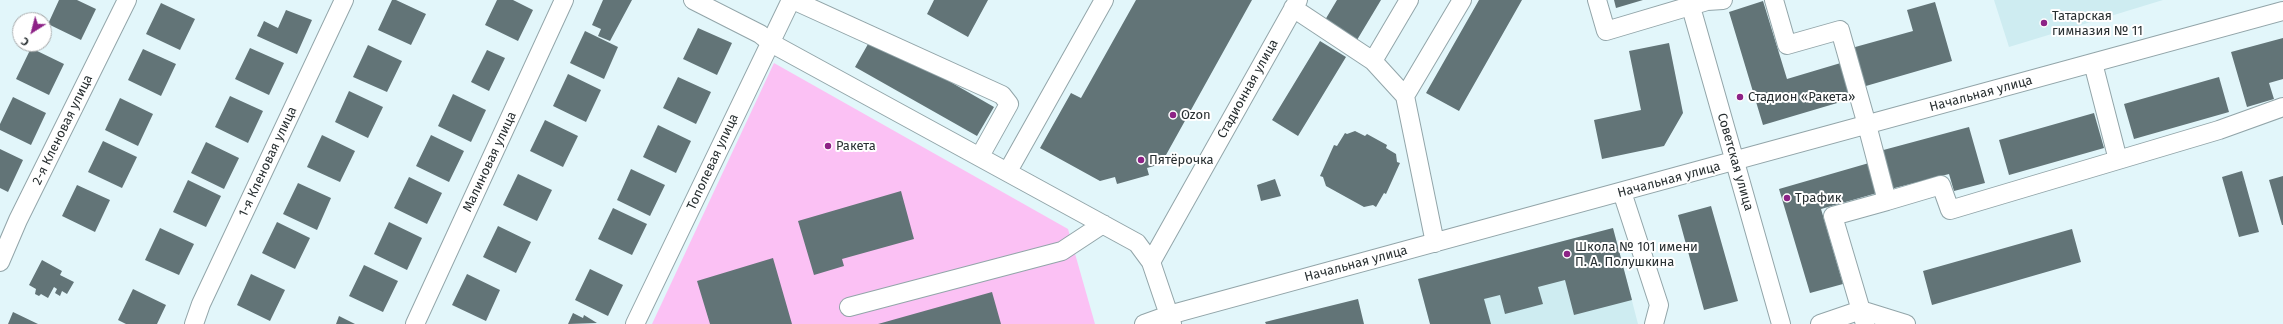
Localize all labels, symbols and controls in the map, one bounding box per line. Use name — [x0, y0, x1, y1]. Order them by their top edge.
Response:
place label: Татарская гимназия № 11 — [2052, 8, 2143, 39]
north arrow — [12, 12, 52, 52]
marker: Татарская гимназия № 11 — [2039, 18, 2049, 28]
text: С — [19, 34, 32, 48]
street label: Стадионная улица — [1214, 37, 1282, 141]
street label: 2-я Кленовая улица — [30, 72, 96, 188]
street label: Начальная улица — [1928, 73, 2034, 115]
place label: Стадион «Ракета» — [1748, 89, 1855, 105]
marker: Стадион «Ракета» — [1735, 92, 1745, 102]
street label: 1-я Кленовая улица — [236, 104, 300, 220]
place label: Ozon — [1181, 107, 1211, 123]
street label: Малиновая улица — [460, 109, 520, 215]
marker: Ozon — [1168, 110, 1178, 120]
street label: Тополевая улица — [684, 111, 742, 213]
street label: Советская улица — [1714, 111, 1756, 213]
place label: Ракета — [836, 138, 876, 154]
marker: Ракета — [823, 141, 833, 151]
place label: Пятёрочка — [1149, 152, 1214, 168]
marker: Пятёрочка — [1136, 155, 1146, 165]
street label: Начальная улица — [1616, 159, 1722, 201]
place label: Трафик — [1795, 190, 1842, 206]
marker: Трафик — [1782, 193, 1792, 203]
place label: Школа № 101 имени П. А. Полушкина — [1575, 239, 1698, 270]
street label: Начальная улица — [1303, 243, 1409, 285]
marker: Школа № 101 имени П. А. Полушкина — [1562, 249, 1572, 259]

